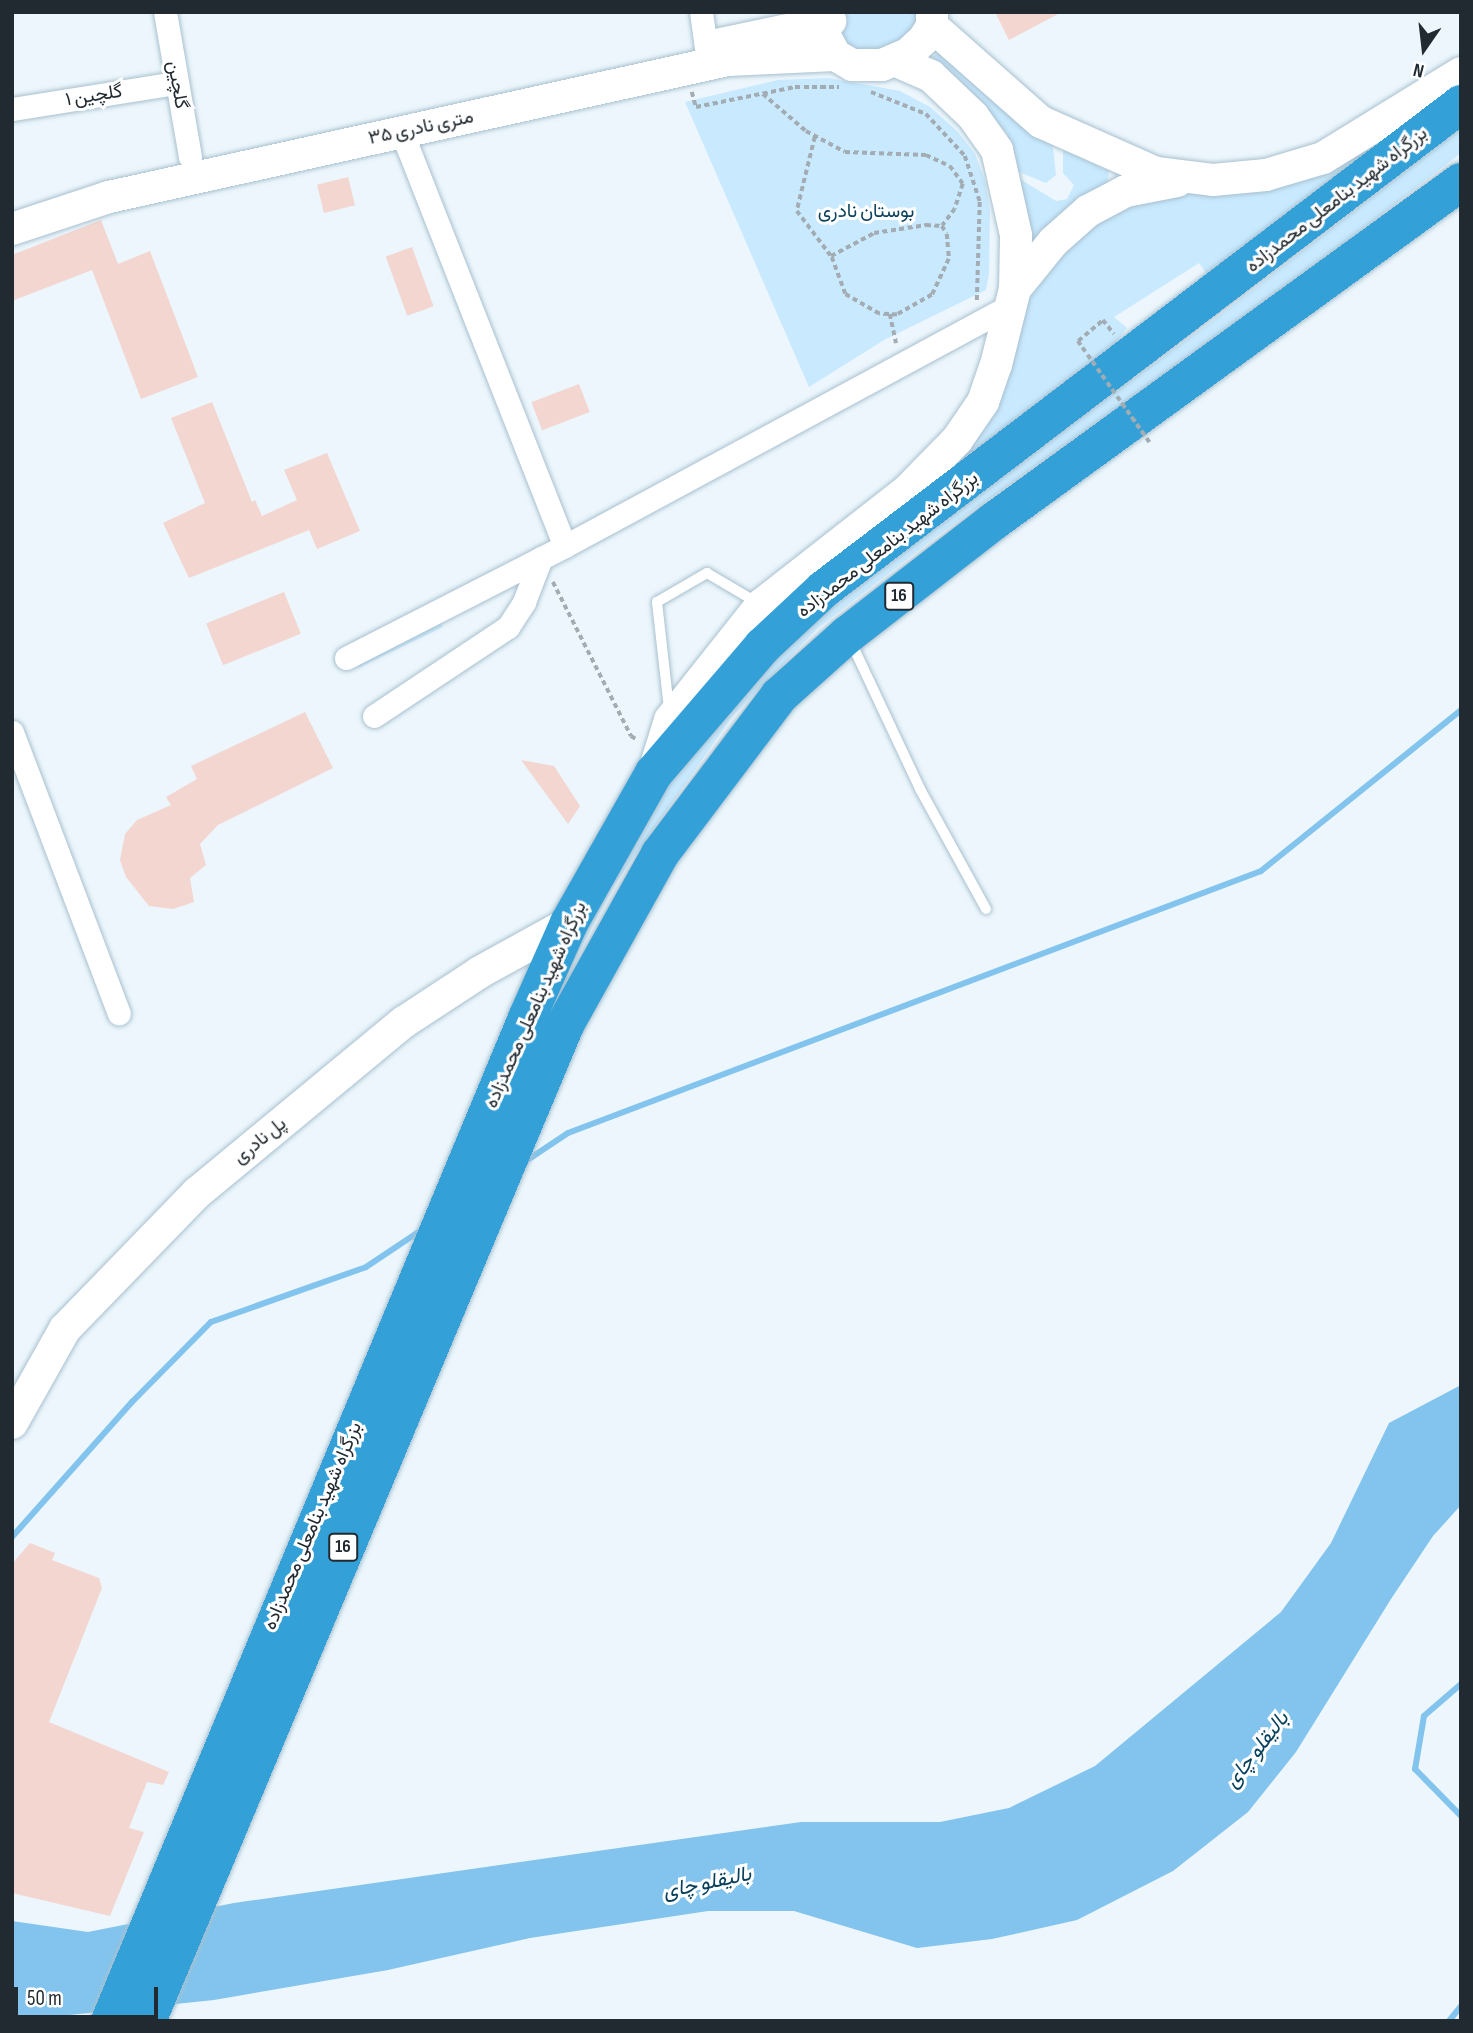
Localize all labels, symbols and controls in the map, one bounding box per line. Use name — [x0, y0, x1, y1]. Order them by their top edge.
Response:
north arrow — [1389, 14, 1459, 84]
text: N — [1411, 57, 1427, 82]
street label: گلچین — [162, 59, 192, 111]
street label: گلچین ۱ — [64, 80, 124, 112]
street label: ۳۵ متری نادری — [366, 106, 476, 150]
street label: بزرگراه شهید بنامعلی محمدزاده — [1242, 122, 1432, 278]
park label: بوستان نادری — [818, 201, 914, 223]
street label: بزرگراه شهید بنامعلی محمدزاده — [793, 467, 983, 623]
road number: 16 — [883, 582, 915, 610]
street label: بزرگراه شهید بنامعلی محمدزاده — [480, 898, 592, 1112]
street label: پل نادری — [229, 1113, 291, 1169]
street label: بزرگراه شهید بنامعلی محمدزاده — [259, 1419, 367, 1633]
road number: 16 — [327, 1532, 359, 1562]
water label: بالیقلو چای — [1220, 1707, 1294, 1793]
water label: بالیقلو چای — [661, 1861, 753, 1905]
scale bar — [18, 1974, 161, 2018]
text: 50 m — [27, 1986, 62, 2011]

